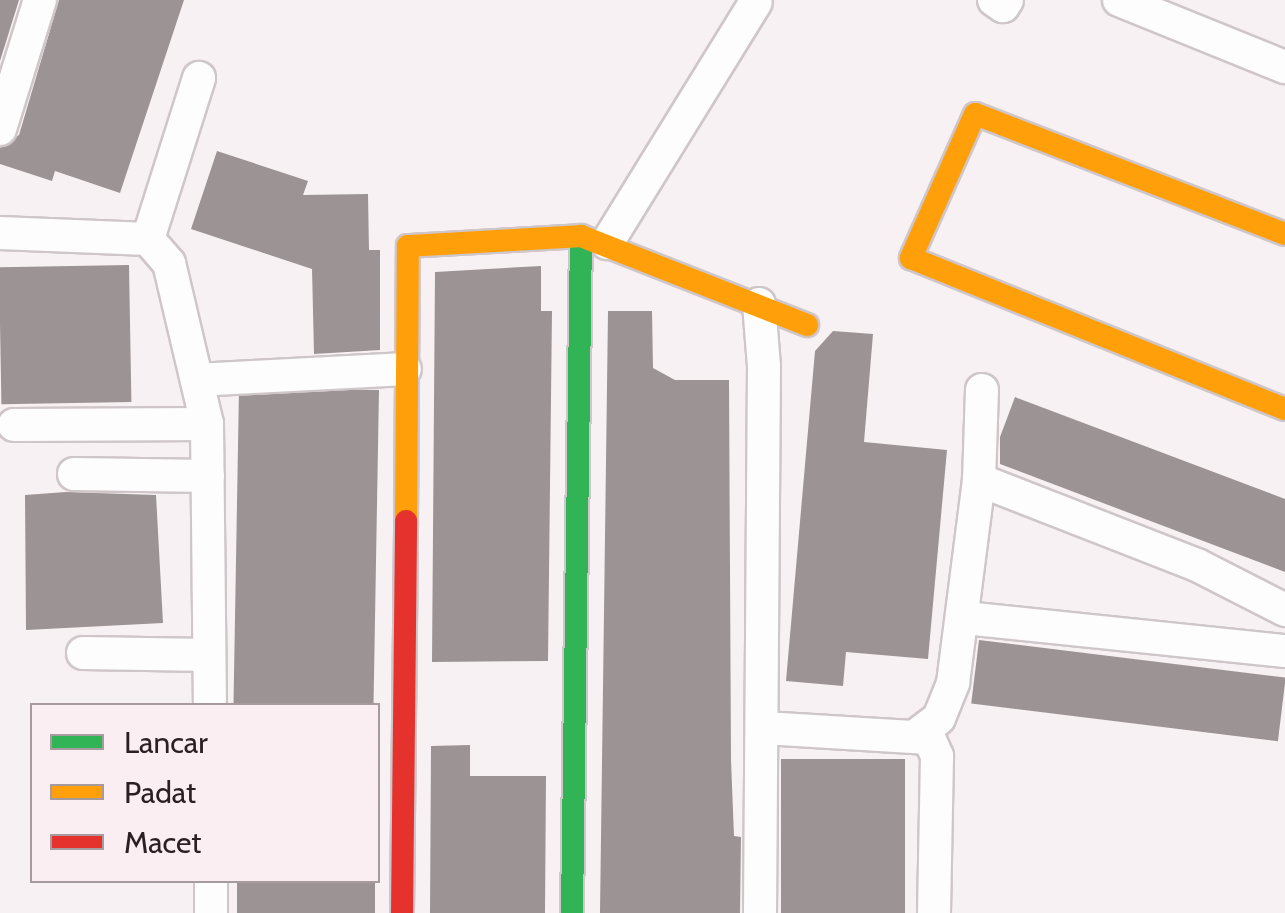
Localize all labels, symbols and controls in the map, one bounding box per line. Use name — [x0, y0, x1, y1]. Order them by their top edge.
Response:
legend — [30, 703, 380, 883]
text: Lancar — [124, 724, 208, 761]
text: Padat — [124, 774, 196, 811]
text: Macet — [124, 824, 201, 861]

